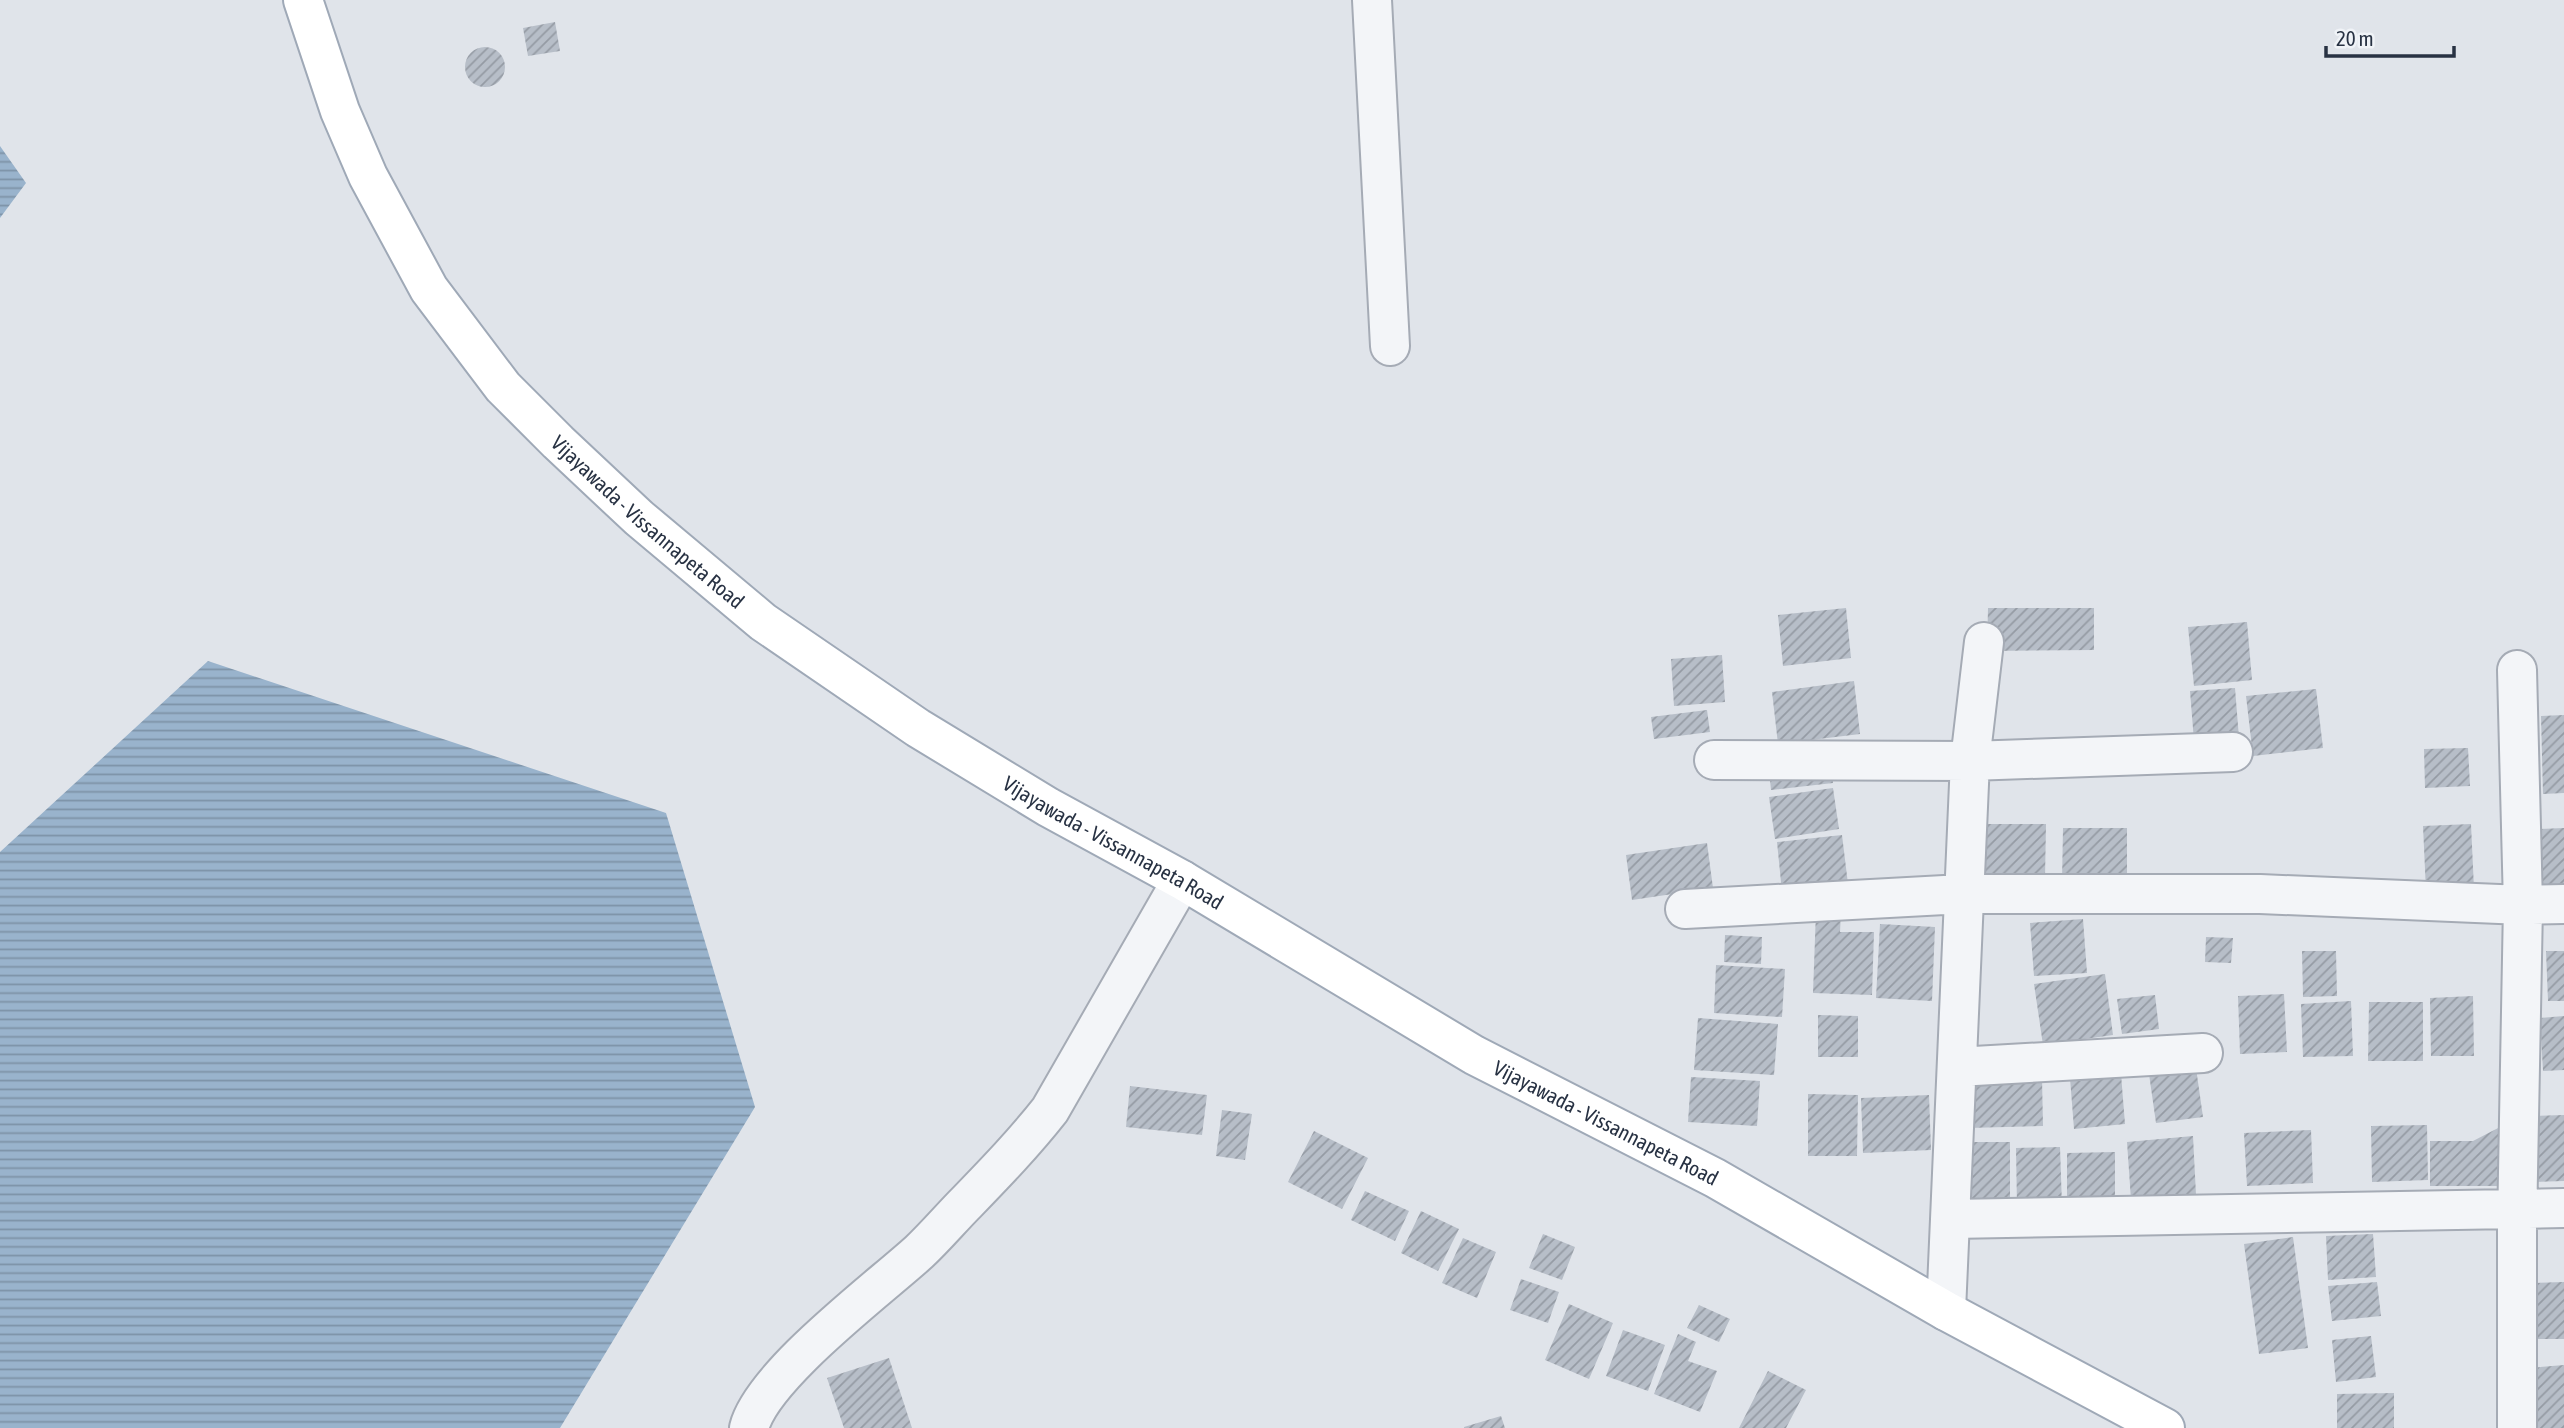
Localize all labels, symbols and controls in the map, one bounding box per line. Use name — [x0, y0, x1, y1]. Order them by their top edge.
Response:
scale bar — [2326, 14, 2454, 58]
text: 20 m — [2336, 26, 2374, 50]
street label: Vijayawada - Vissannapeta Road — [547, 430, 749, 613]
street label: Vijayawada - Vissannapeta Road — [999, 771, 1228, 914]
street label: Vijayawada - Vissannapeta Road — [1490, 1055, 1723, 1190]

